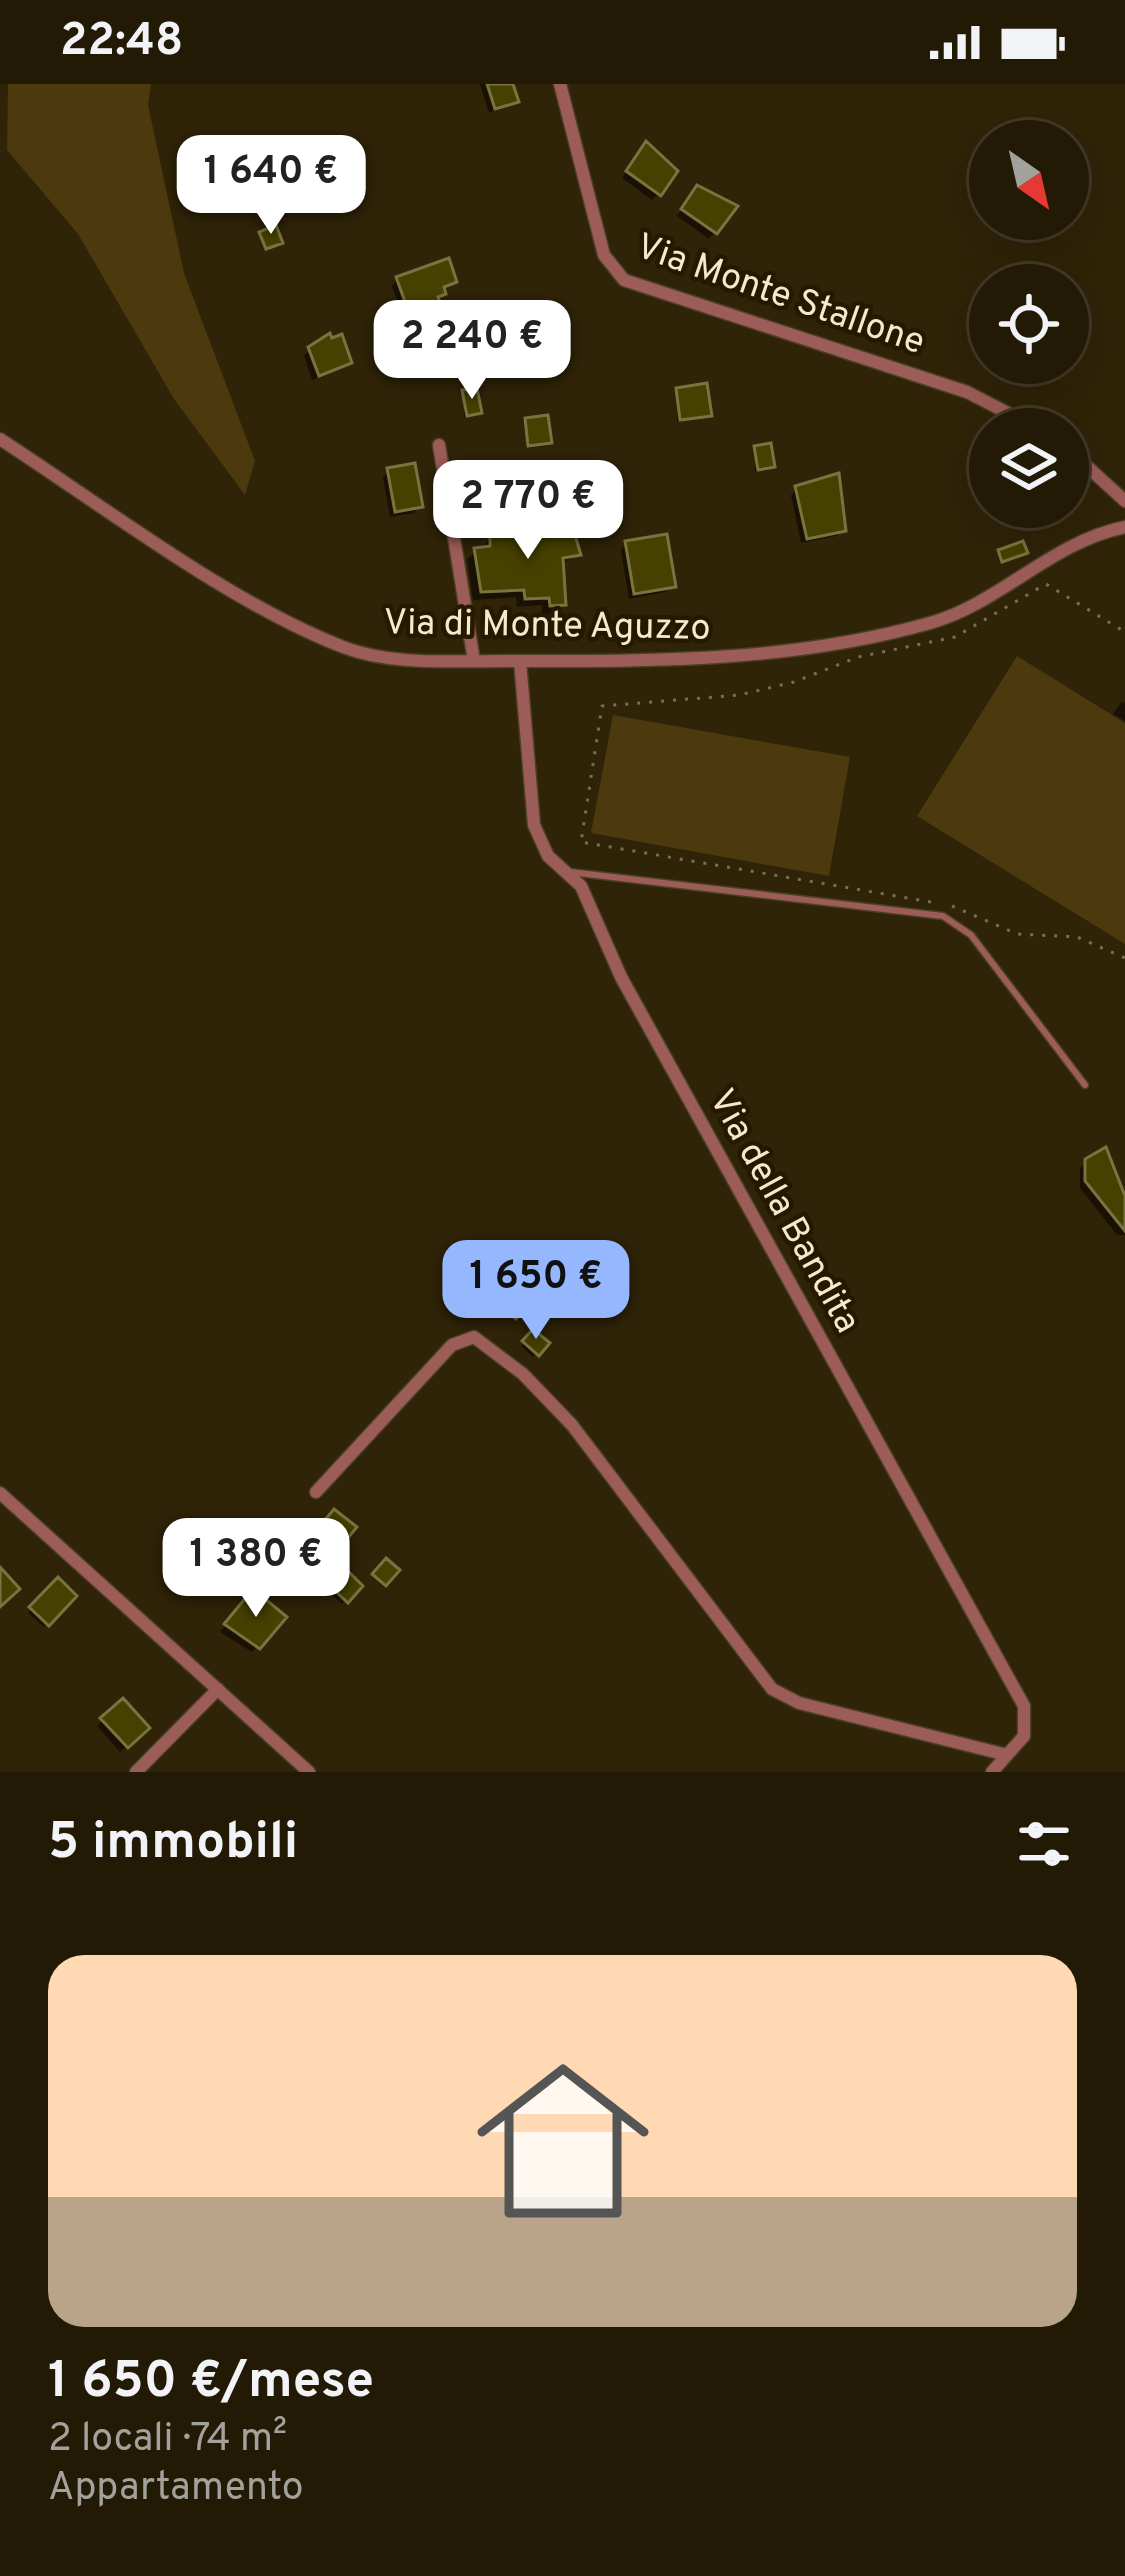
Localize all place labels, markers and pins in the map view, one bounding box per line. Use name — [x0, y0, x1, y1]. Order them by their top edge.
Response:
pin: 1 640 € — [160, 135, 382, 237]
pin: 2 240 € — [361, 300, 583, 402]
pin: 2 770 € — [417, 460, 639, 562]
pin: 1 650 € — [425, 1240, 647, 1342]
pin: 1 380 € — [145, 1518, 367, 1620]

